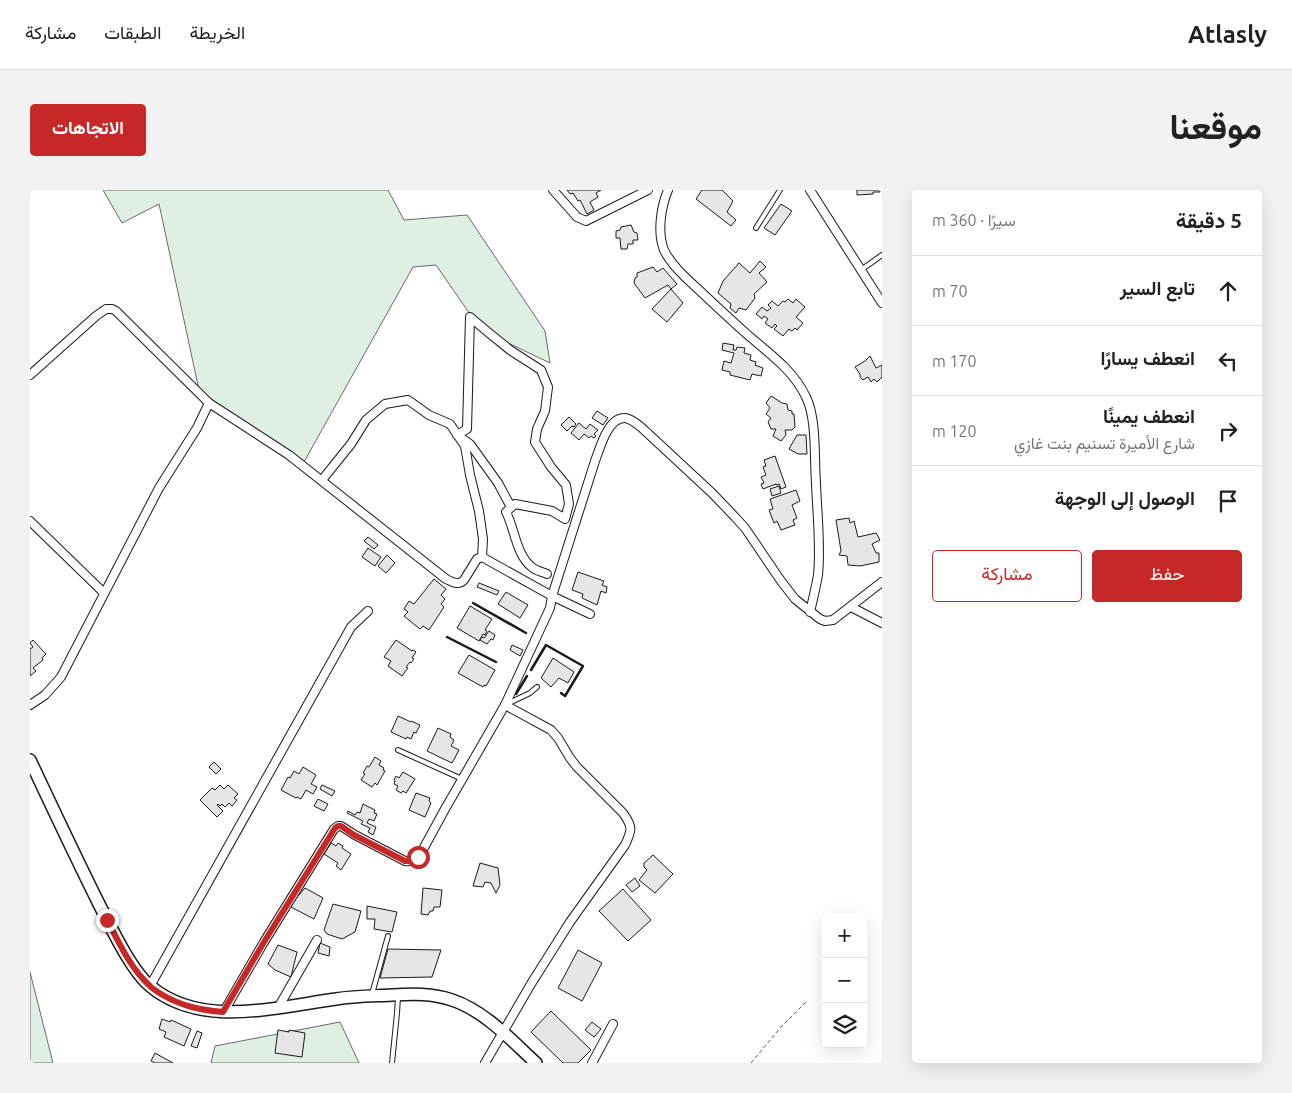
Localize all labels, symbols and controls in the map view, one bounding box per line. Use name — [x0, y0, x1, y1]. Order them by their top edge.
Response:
text: Atlasly — [1188, 21, 1267, 48]
text: مشاركة — [25, 22, 76, 42]
text: الطبقات — [104, 22, 161, 42]
text: الخريطة — [189, 22, 245, 42]
button: الاتجاهات — [30, 104, 146, 156]
text: موقعنا — [1169, 106, 1262, 146]
text: 5 دقيقة — [1176, 208, 1242, 232]
text: سيرًا · 360 m — [932, 211, 1016, 229]
text: تابع السير — [1120, 277, 1195, 299]
icon: ahead — [1214, 277, 1242, 305]
text: 70 m — [932, 282, 968, 300]
text: انعطف يسارًا — [1101, 347, 1195, 369]
icon: left — [1214, 347, 1242, 375]
text: 170 m — [932, 352, 977, 370]
text: انعطف يمينًا — [1103, 405, 1195, 427]
icon: right — [1214, 417, 1242, 445]
text: 120 m — [932, 422, 977, 440]
text: شارع الأميرة تسنيم بنت غازي — [1014, 434, 1195, 452]
text: الوصول إلى الوجهة — [1055, 487, 1195, 509]
icon: arrive — [1214, 487, 1242, 515]
button: مشاركة — [932, 550, 1082, 602]
button: حفظ — [1092, 550, 1242, 602]
route start — [407, 846, 430, 869]
route end — [96, 909, 119, 932]
map controls — [822, 913, 867, 1048]
button: + — [822, 913, 867, 958]
button: − — [822, 958, 867, 1003]
button: layers — [822, 1003, 867, 1048]

